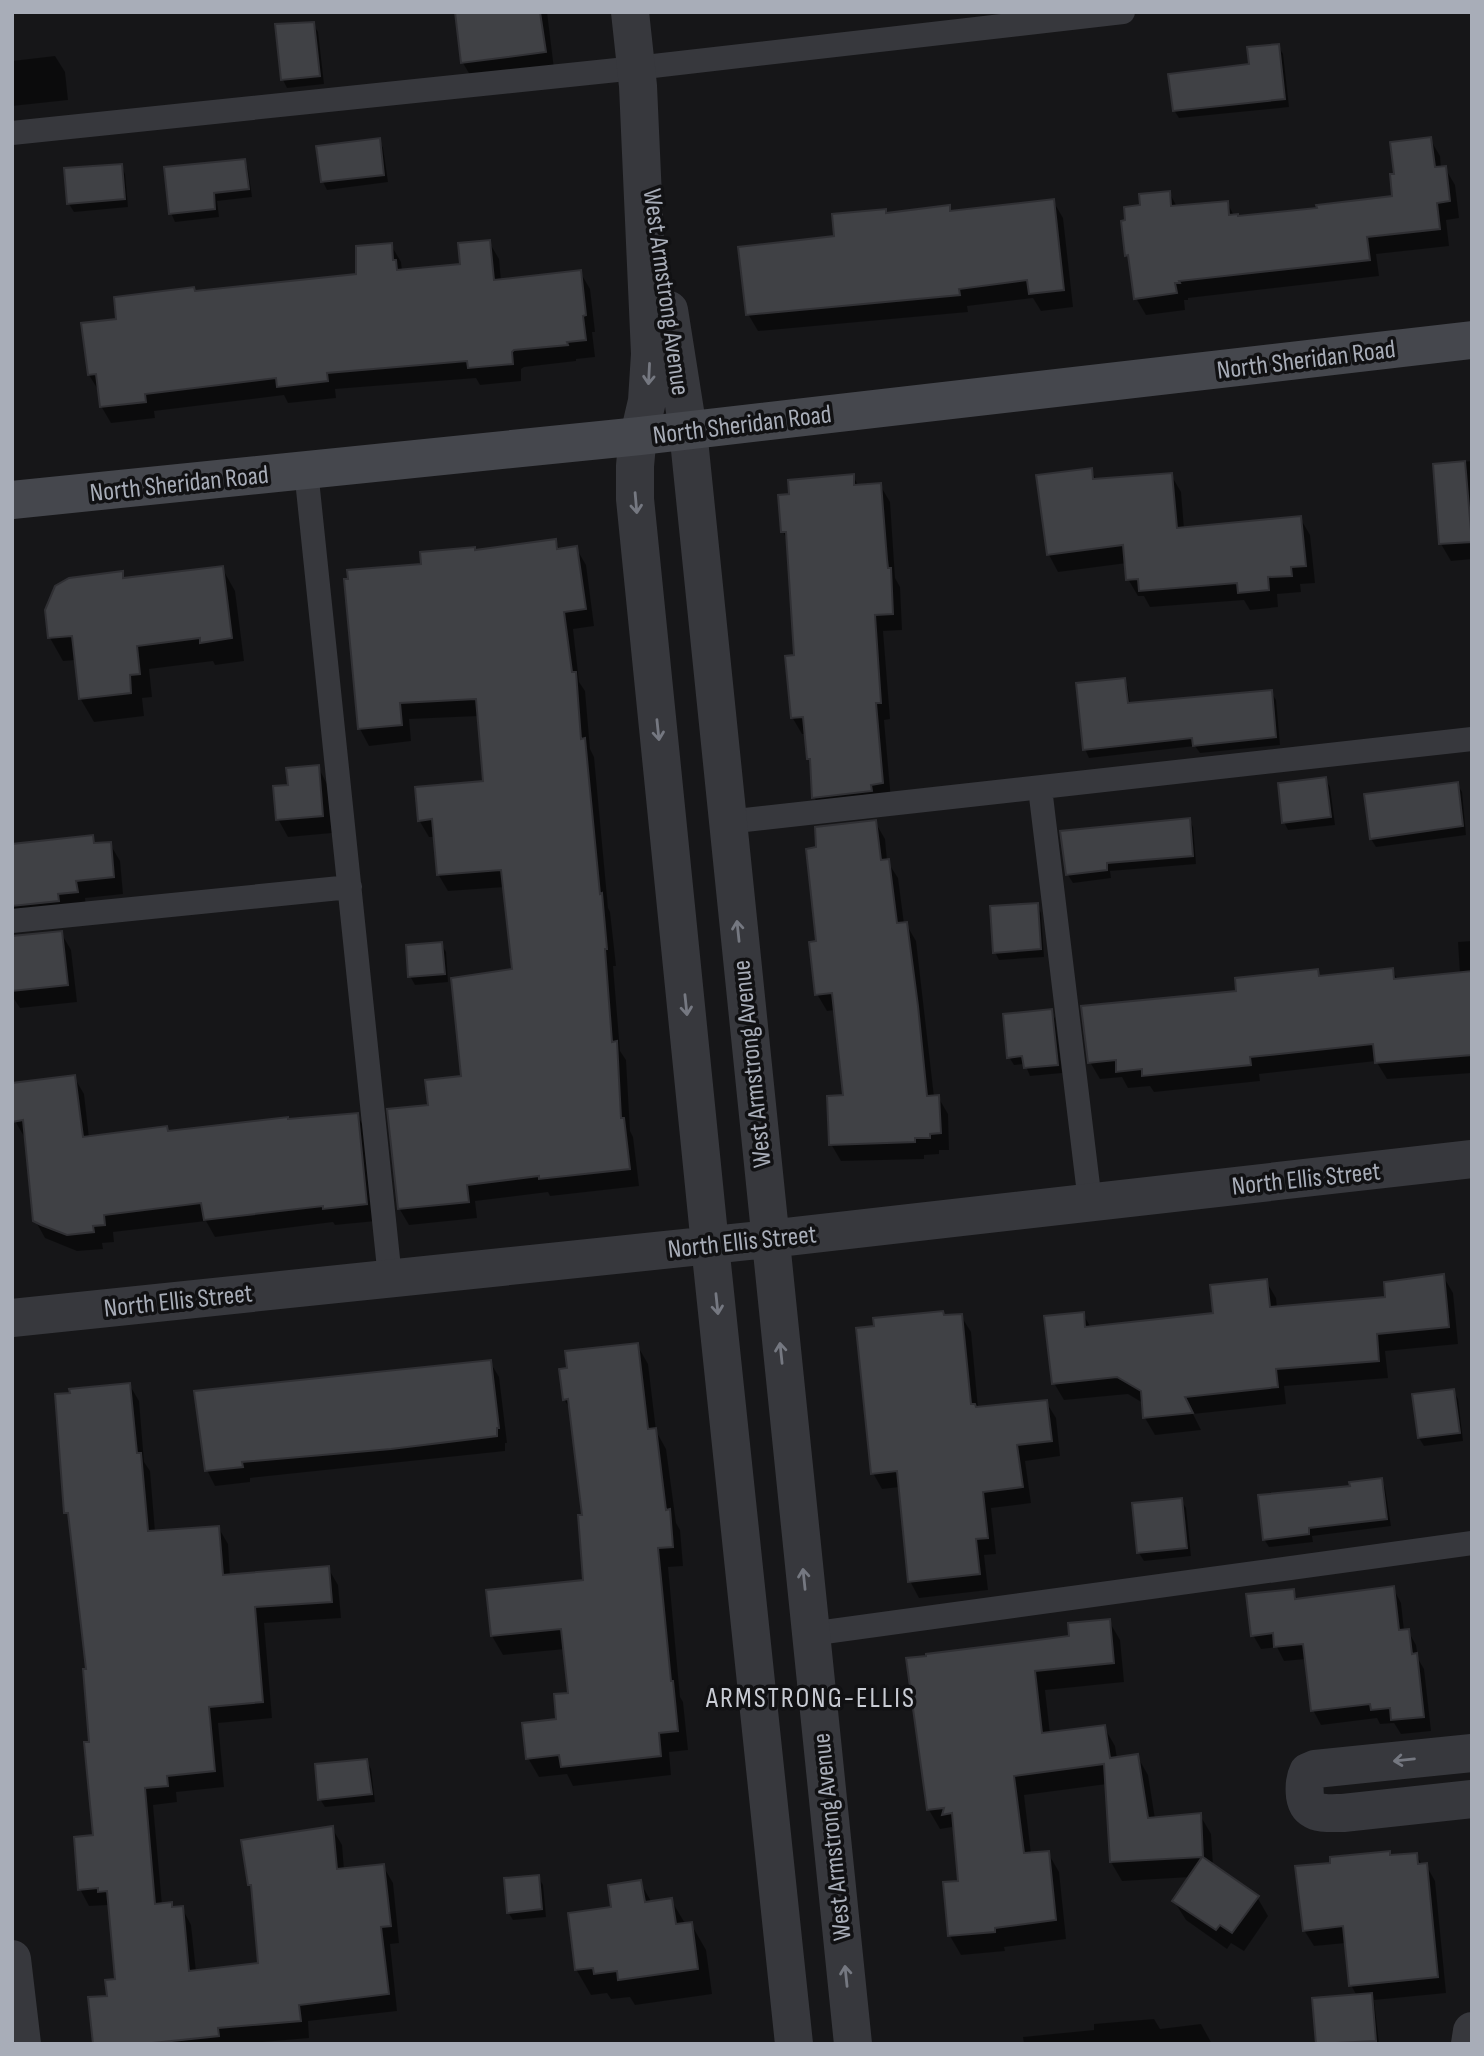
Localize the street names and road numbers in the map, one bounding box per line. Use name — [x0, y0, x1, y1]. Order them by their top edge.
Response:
street label: West Armstrong Avenue — [636, 187, 695, 398]
street label: North Sheridan Road — [1215, 334, 1397, 387]
street label: North Sheridan Road — [651, 399, 833, 452]
street label: North Sheridan Road — [88, 460, 270, 509]
street label: West Armstrong Avenue — [726, 959, 779, 1169]
street label: North Ellis Street — [1230, 1156, 1382, 1203]
street label: North Ellis Street — [666, 1219, 818, 1266]
street label: North Ellis Street — [102, 1278, 254, 1325]
street label: West Armstrong Avenue — [806, 1732, 859, 1942]

